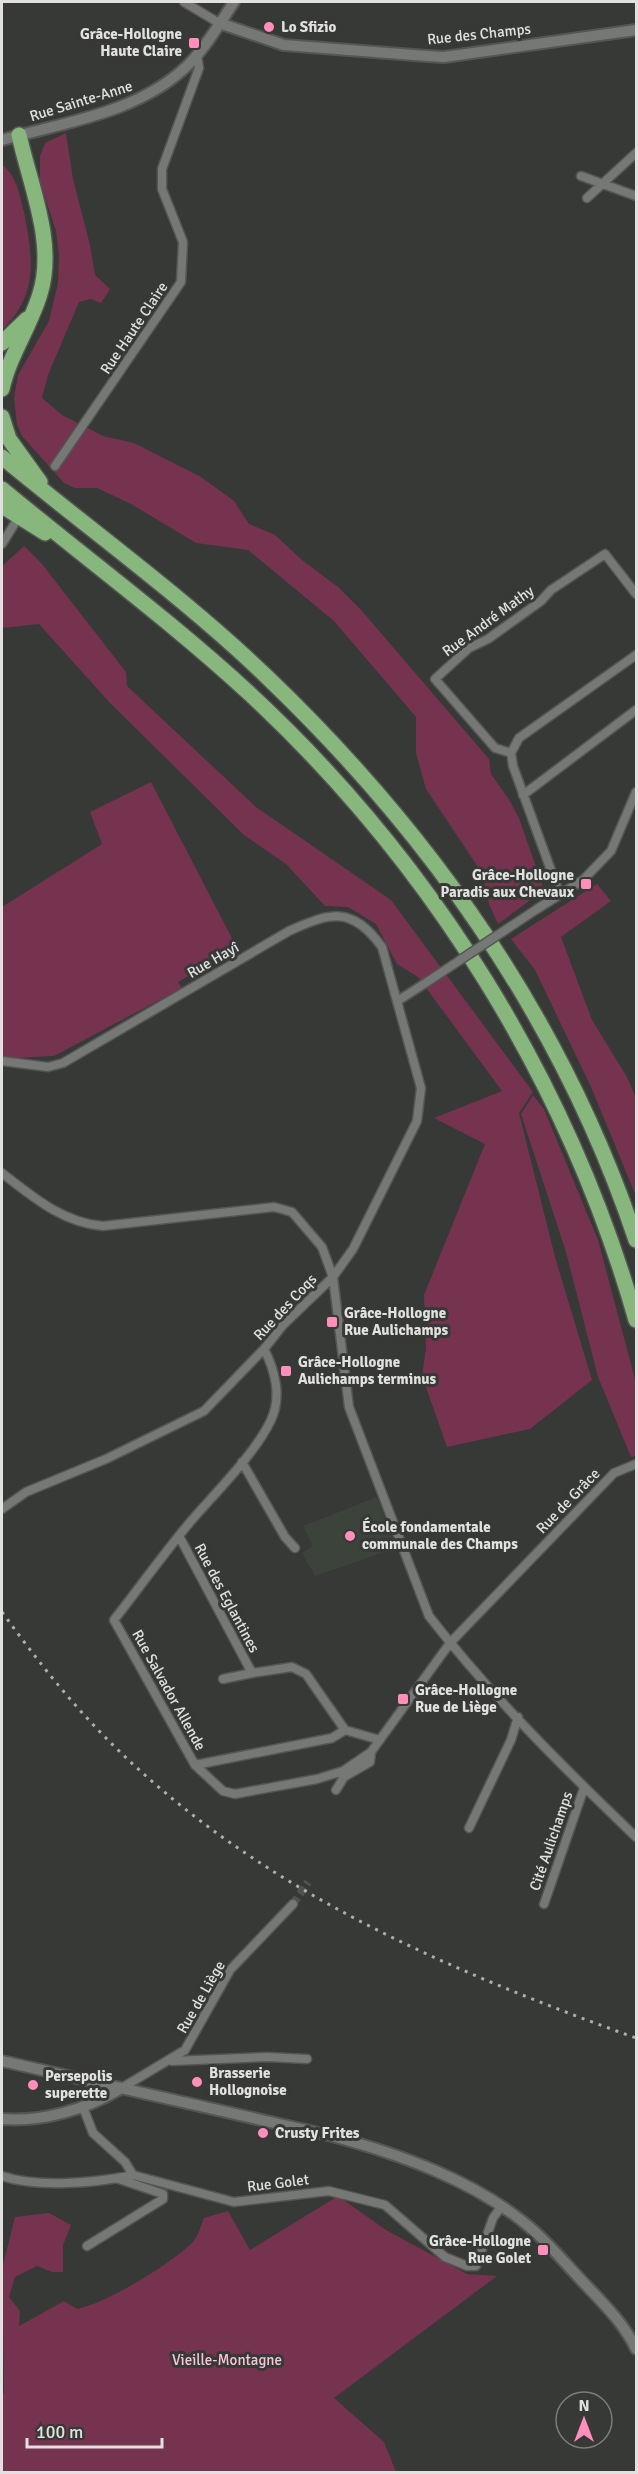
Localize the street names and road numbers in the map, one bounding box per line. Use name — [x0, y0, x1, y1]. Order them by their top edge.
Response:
street label: Rue des Champs — [426, 20, 532, 48]
street label: Rue Sainte-Anne — [27, 77, 135, 125]
street label: Rue Haute Claire — [96, 278, 172, 378]
street label: Rue André Mathy — [439, 582, 537, 660]
street label: Rue Hayî — [184, 938, 243, 982]
street label: Rue des Coqs — [250, 1270, 321, 1344]
street label: Rue de Grâce — [533, 1465, 603, 1537]
street label: Rue des Eglantines — [191, 1540, 264, 1656]
street label: Rue Salvador Allende — [128, 1626, 210, 1754]
street label: Cité Aulichamps — [526, 1789, 577, 1893]
street label: Rue de Liège — [173, 1957, 229, 2037]
street label: Rue Golet — [246, 2170, 310, 2196]

